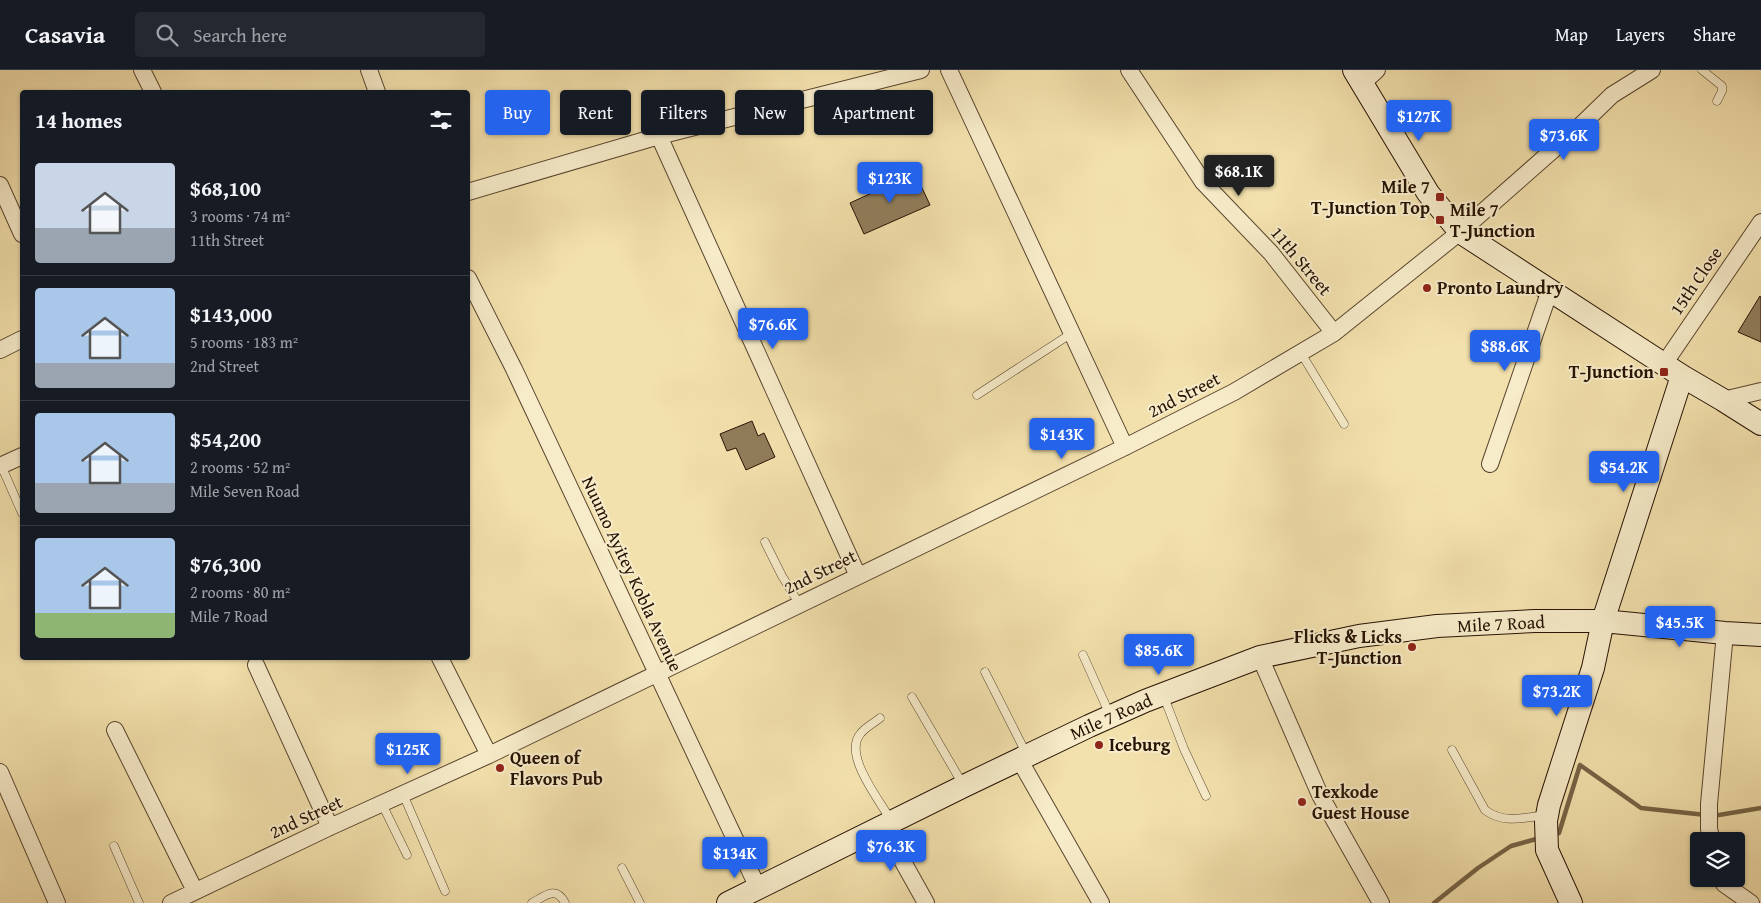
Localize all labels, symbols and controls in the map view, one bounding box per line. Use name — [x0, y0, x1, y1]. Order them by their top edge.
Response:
search box — [135, 12, 485, 57]
text: Casavia — [25, 17, 105, 52]
icon: search — [153, 21, 181, 49]
text: Search here — [193, 21, 287, 49]
text: Map — [1555, 21, 1588, 48]
text: Layers — [1616, 21, 1665, 48]
text: Share — [1693, 21, 1736, 48]
chip: Buy — [485, 90, 550, 135]
chip: Rent — [560, 90, 631, 135]
chip: Filters — [641, 90, 725, 135]
chip: New — [735, 90, 804, 135]
chip: Apartment — [814, 90, 933, 135]
pin: $127K — [1384, 100, 1454, 142]
text: $127K — [1397, 104, 1441, 128]
text: 14 homes — [35, 105, 122, 136]
icon: filters — [427, 106, 455, 134]
pin: $73.6K — [1523, 118, 1605, 161]
text: $73.6K — [1540, 123, 1588, 147]
pin: $68.1K — [1198, 154, 1280, 197]
text: $68.1K — [1215, 159, 1263, 183]
pin: $123K — [855, 162, 925, 204]
text: $123K — [868, 166, 912, 190]
text: $68,100 — [190, 173, 261, 204]
place label: Mile 7 T-Junction Top — [1311, 173, 1430, 221]
icon: home — [75, 183, 135, 243]
marker: Mile 7 T-Junction Top — [1434, 191, 1446, 203]
place label: Mile 7 T-Junction — [1450, 196, 1536, 244]
text: 3 rooms · 74 m² — [190, 204, 290, 228]
marker: Mile 7 T-Junction — [1434, 214, 1446, 226]
street label: 11th Street — [1264, 220, 1339, 302]
text: 11th Street — [190, 228, 264, 252]
street label: 15th Close — [1663, 241, 1728, 320]
place label: Pronto Laundry — [1437, 274, 1564, 301]
marker: Pronto Laundry — [1421, 282, 1433, 294]
text: $143,000 — [190, 299, 272, 330]
icon: home — [75, 308, 135, 368]
pin: $76.6K — [732, 308, 814, 350]
text: $76.6K — [749, 312, 797, 336]
text: 5 rooms · 183 m² — [190, 330, 298, 354]
pin: $88.6K — [1464, 330, 1546, 372]
text: $88.6K — [1481, 334, 1529, 358]
text: 2nd Street — [190, 354, 259, 378]
place label: T-Junction — [1569, 358, 1654, 385]
street label: 2nd Street — [1143, 365, 1225, 424]
marker: T-Junction — [1658, 366, 1670, 378]
pin: $143K — [1027, 418, 1097, 460]
text: $143K — [1040, 422, 1084, 446]
text: $54,200 — [190, 424, 261, 455]
icon: home — [75, 433, 135, 493]
pin: $54.2K — [1583, 450, 1665, 493]
text: 2 rooms · 52 m² — [190, 455, 290, 479]
text: $54.2K — [1600, 455, 1648, 479]
street label: Nuumo Ayitey Kobla Avenue — [575, 472, 690, 676]
text: Mile Seven Road — [190, 479, 300, 503]
street label: 2nd Street — [779, 542, 861, 601]
text: $76,300 — [190, 549, 261, 580]
icon: home — [75, 558, 135, 618]
text: 2 rooms · 80 m² — [190, 580, 290, 604]
text: Mile 7 Road — [190, 604, 268, 628]
pin: $45.5K — [1639, 606, 1721, 648]
street label: Mile 7 Road — [1457, 608, 1546, 639]
text: $45.5K — [1656, 610, 1704, 634]
place label: Flicks & Licks T-Junction — [1294, 623, 1402, 671]
pin: $85.6K — [1118, 634, 1200, 676]
text: $85.6K — [1135, 638, 1183, 662]
marker: Flicks & Licks T-Junction — [1406, 641, 1418, 653]
pin: $73.2K — [1516, 674, 1598, 717]
text: $73.2K — [1533, 679, 1581, 703]
street label: Mile 7 Road — [1065, 686, 1157, 747]
place label: Iceburg — [1109, 731, 1171, 758]
pin: $125K — [373, 732, 443, 775]
text: $125K — [386, 737, 430, 761]
marker: Iceburg — [1093, 739, 1105, 751]
place label: Queen of Flavors Pub — [510, 744, 603, 792]
marker: Queen of Flavors Pub — [494, 762, 506, 774]
place label: Texkode Guest House — [1312, 778, 1410, 826]
street label: 2nd Street — [265, 788, 347, 845]
marker: Texkode Guest House — [1296, 796, 1308, 808]
pin: $76.3K — [850, 830, 932, 872]
map controls — [1690, 832, 1745, 887]
button: layers — [1690, 832, 1745, 887]
text: $76.3K — [867, 834, 915, 858]
pin: $134K — [700, 836, 770, 879]
text: $134K — [713, 841, 757, 865]

